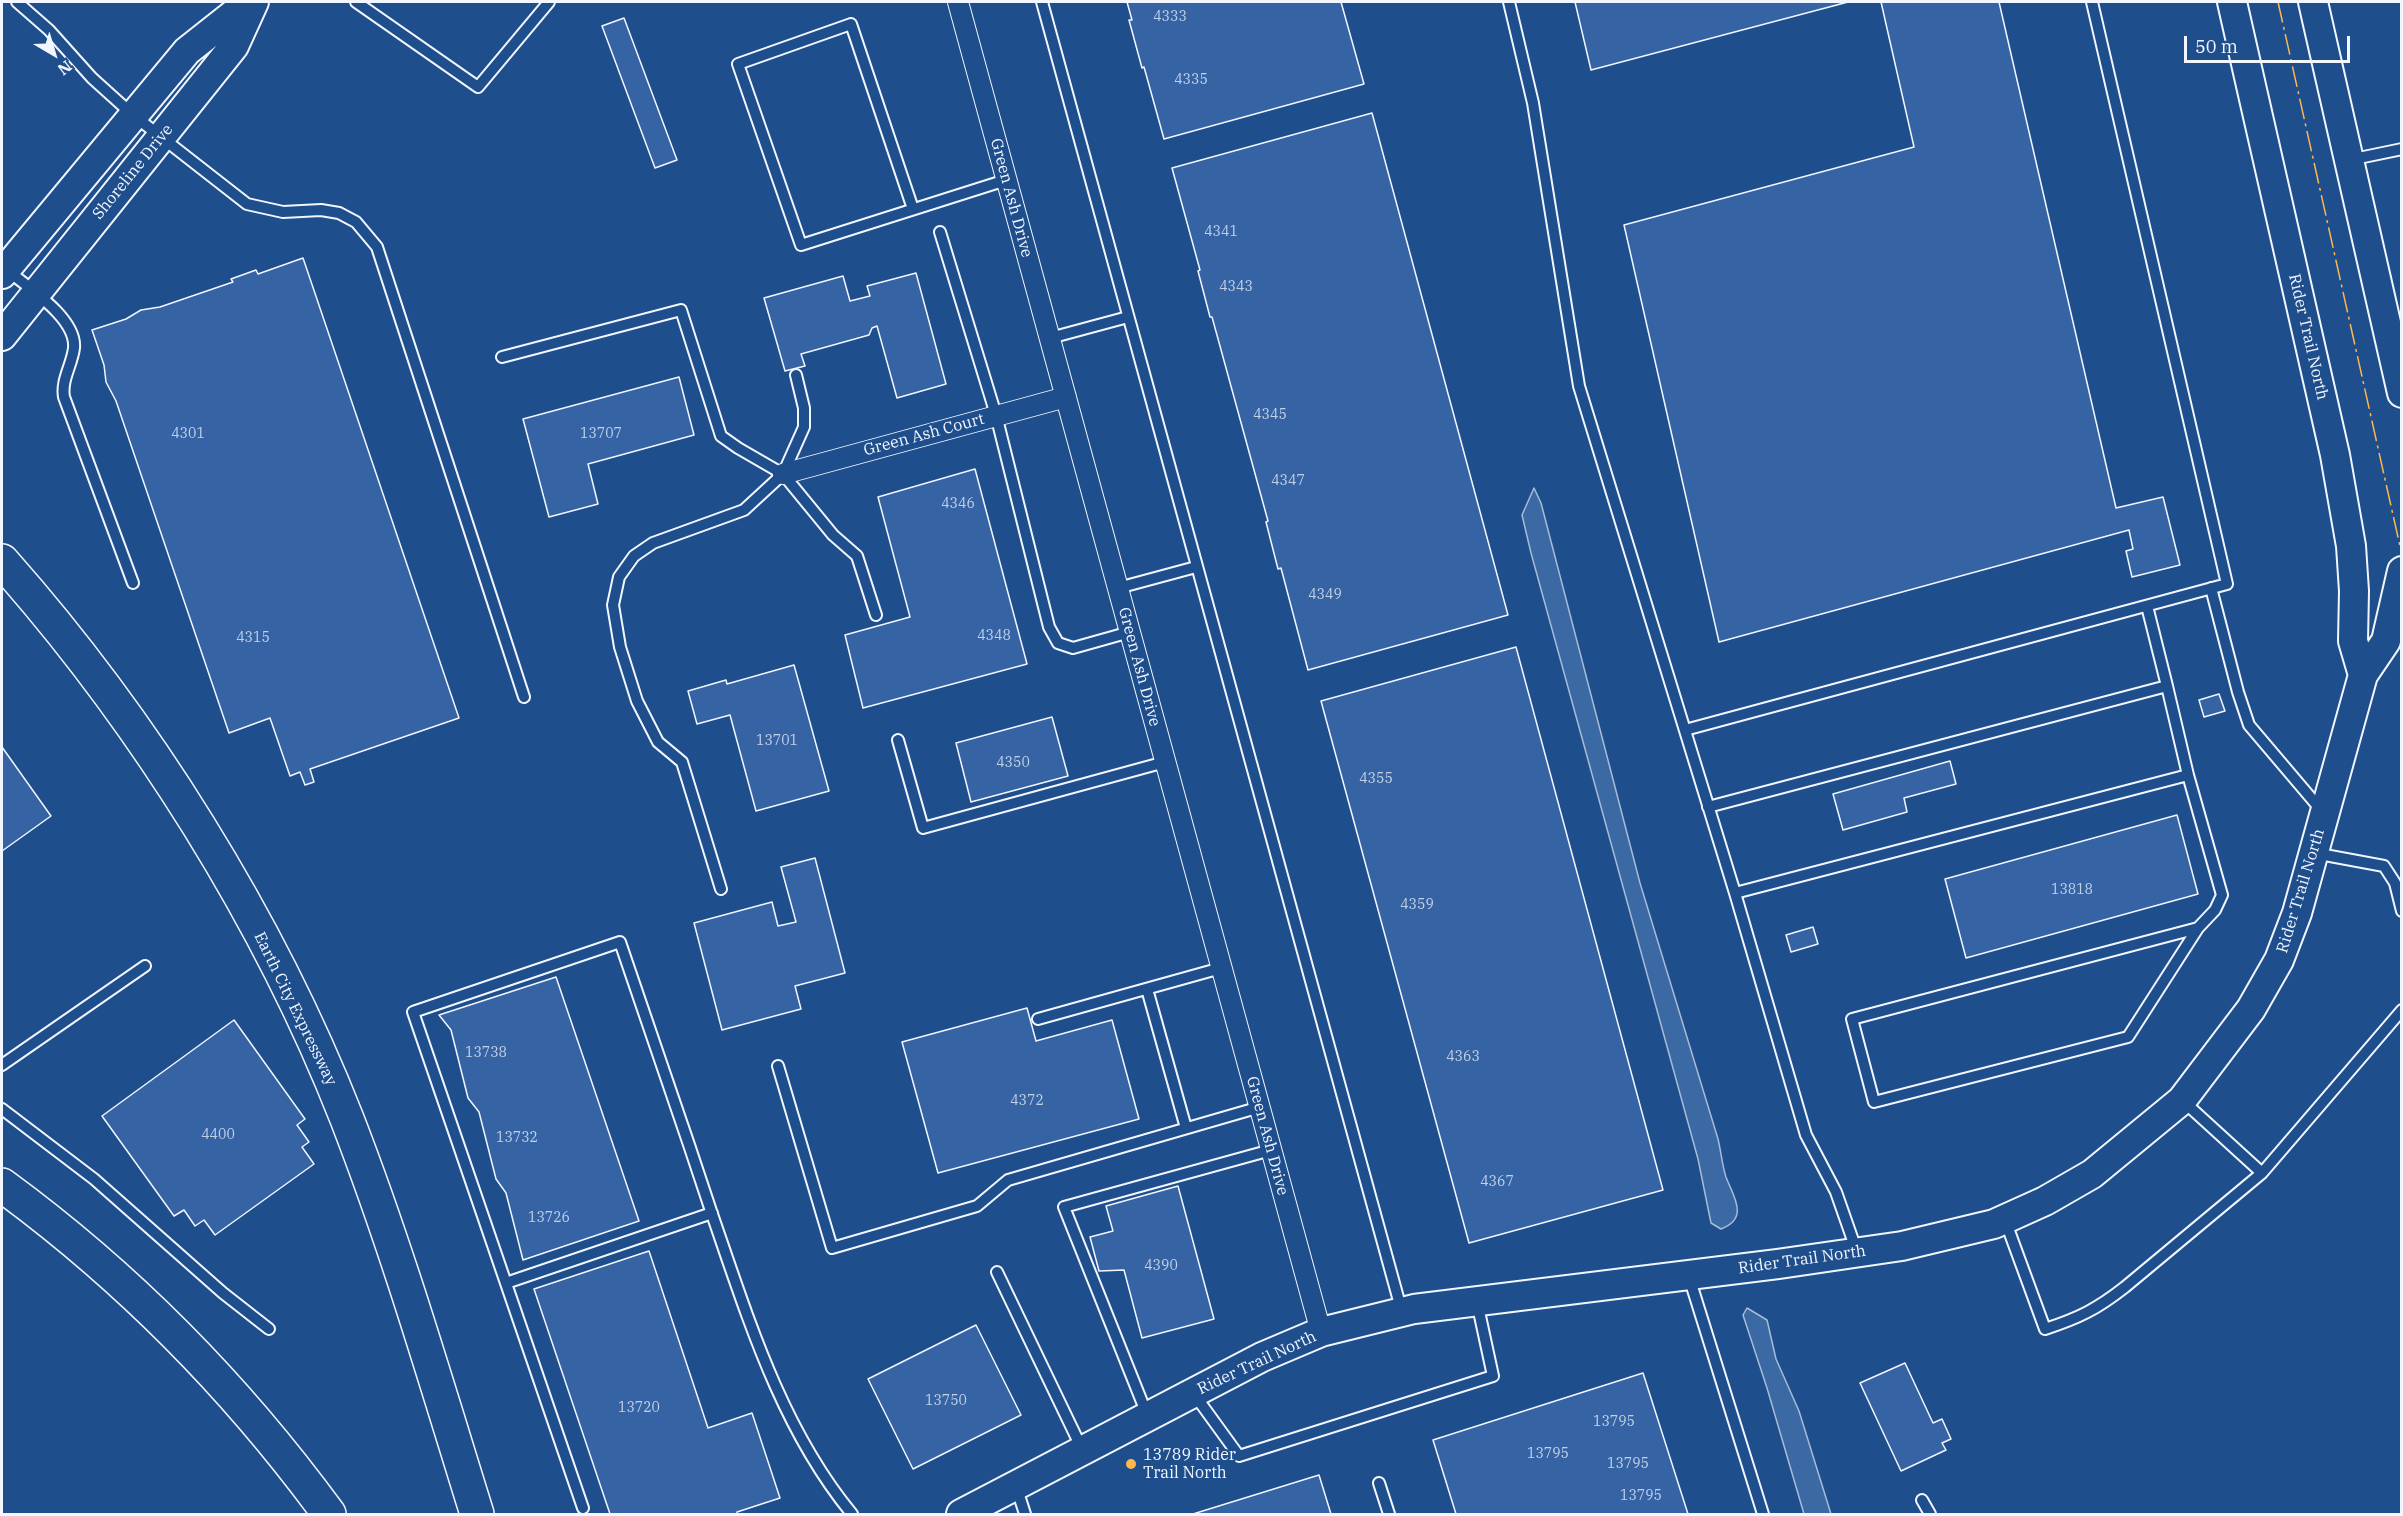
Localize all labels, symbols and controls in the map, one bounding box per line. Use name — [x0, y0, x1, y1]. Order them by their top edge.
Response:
house number: 4333 — [1153, 9, 1187, 25]
north arrow — [24, 24, 84, 84]
scale bar — [2187, 24, 2354, 62]
text: 50 m — [2195, 35, 2238, 58]
text: N — [54, 56, 76, 80]
house number: 4335 — [1174, 72, 1208, 88]
street label: Shoreline Drive — [89, 121, 177, 223]
street label: Green Ash Drive — [986, 136, 1036, 260]
house number: 4341 — [1204, 224, 1238, 240]
street label: Rider Trail North — [2284, 272, 2332, 402]
house number: 4343 — [1219, 279, 1253, 295]
house number: 4345 — [1253, 407, 1287, 423]
street label: Green Ash Court — [862, 410, 986, 460]
house number: 4301 — [171, 426, 205, 442]
house number: 13707 — [580, 426, 622, 442]
house number: 4347 — [1271, 473, 1305, 489]
house number: 4346 — [941, 496, 975, 512]
house number: 4349 — [1308, 587, 1342, 603]
street label: Green Ash Drive — [1114, 605, 1164, 729]
house number: 4348 — [977, 628, 1011, 644]
house number: 4315 — [236, 630, 270, 646]
house number: 13701 — [756, 733, 798, 749]
house number: 4350 — [996, 755, 1030, 771]
house number: 4355 — [1359, 771, 1393, 787]
street label: Rider Trail North — [2273, 827, 2329, 955]
house number: 13818 — [2051, 882, 2093, 898]
house number: 4359 — [1400, 897, 1434, 913]
street label: Earth City Expressway — [249, 929, 341, 1089]
house number: 13738 — [465, 1045, 507, 1061]
house number: 4363 — [1446, 1049, 1480, 1065]
street label: Green Ash Drive — [1242, 1074, 1292, 1198]
house number: 4372 — [1010, 1093, 1044, 1109]
house number: 4400 — [201, 1127, 235, 1143]
house number: 13732 — [496, 1130, 538, 1146]
house number: 4367 — [1480, 1174, 1514, 1190]
house number: 13726 — [528, 1210, 570, 1226]
street label: Rider Trail North — [1737, 1242, 1867, 1278]
house number: 4390 — [1144, 1258, 1178, 1274]
street label: Rider Trail North — [1195, 1327, 1319, 1399]
house number: 13750 — [925, 1393, 967, 1409]
house number: 13720 — [618, 1400, 660, 1416]
house number: 13795 — [1593, 1414, 1635, 1430]
place label: 13789 Rider Trail North — [1143, 1445, 1236, 1483]
house number: 13795 — [1527, 1446, 1569, 1462]
house number: 13795 — [1607, 1456, 1649, 1472]
marker: 13789 Rider Trail North — [1124, 1457, 1138, 1471]
house number: 13795 — [1620, 1488, 1662, 1504]

